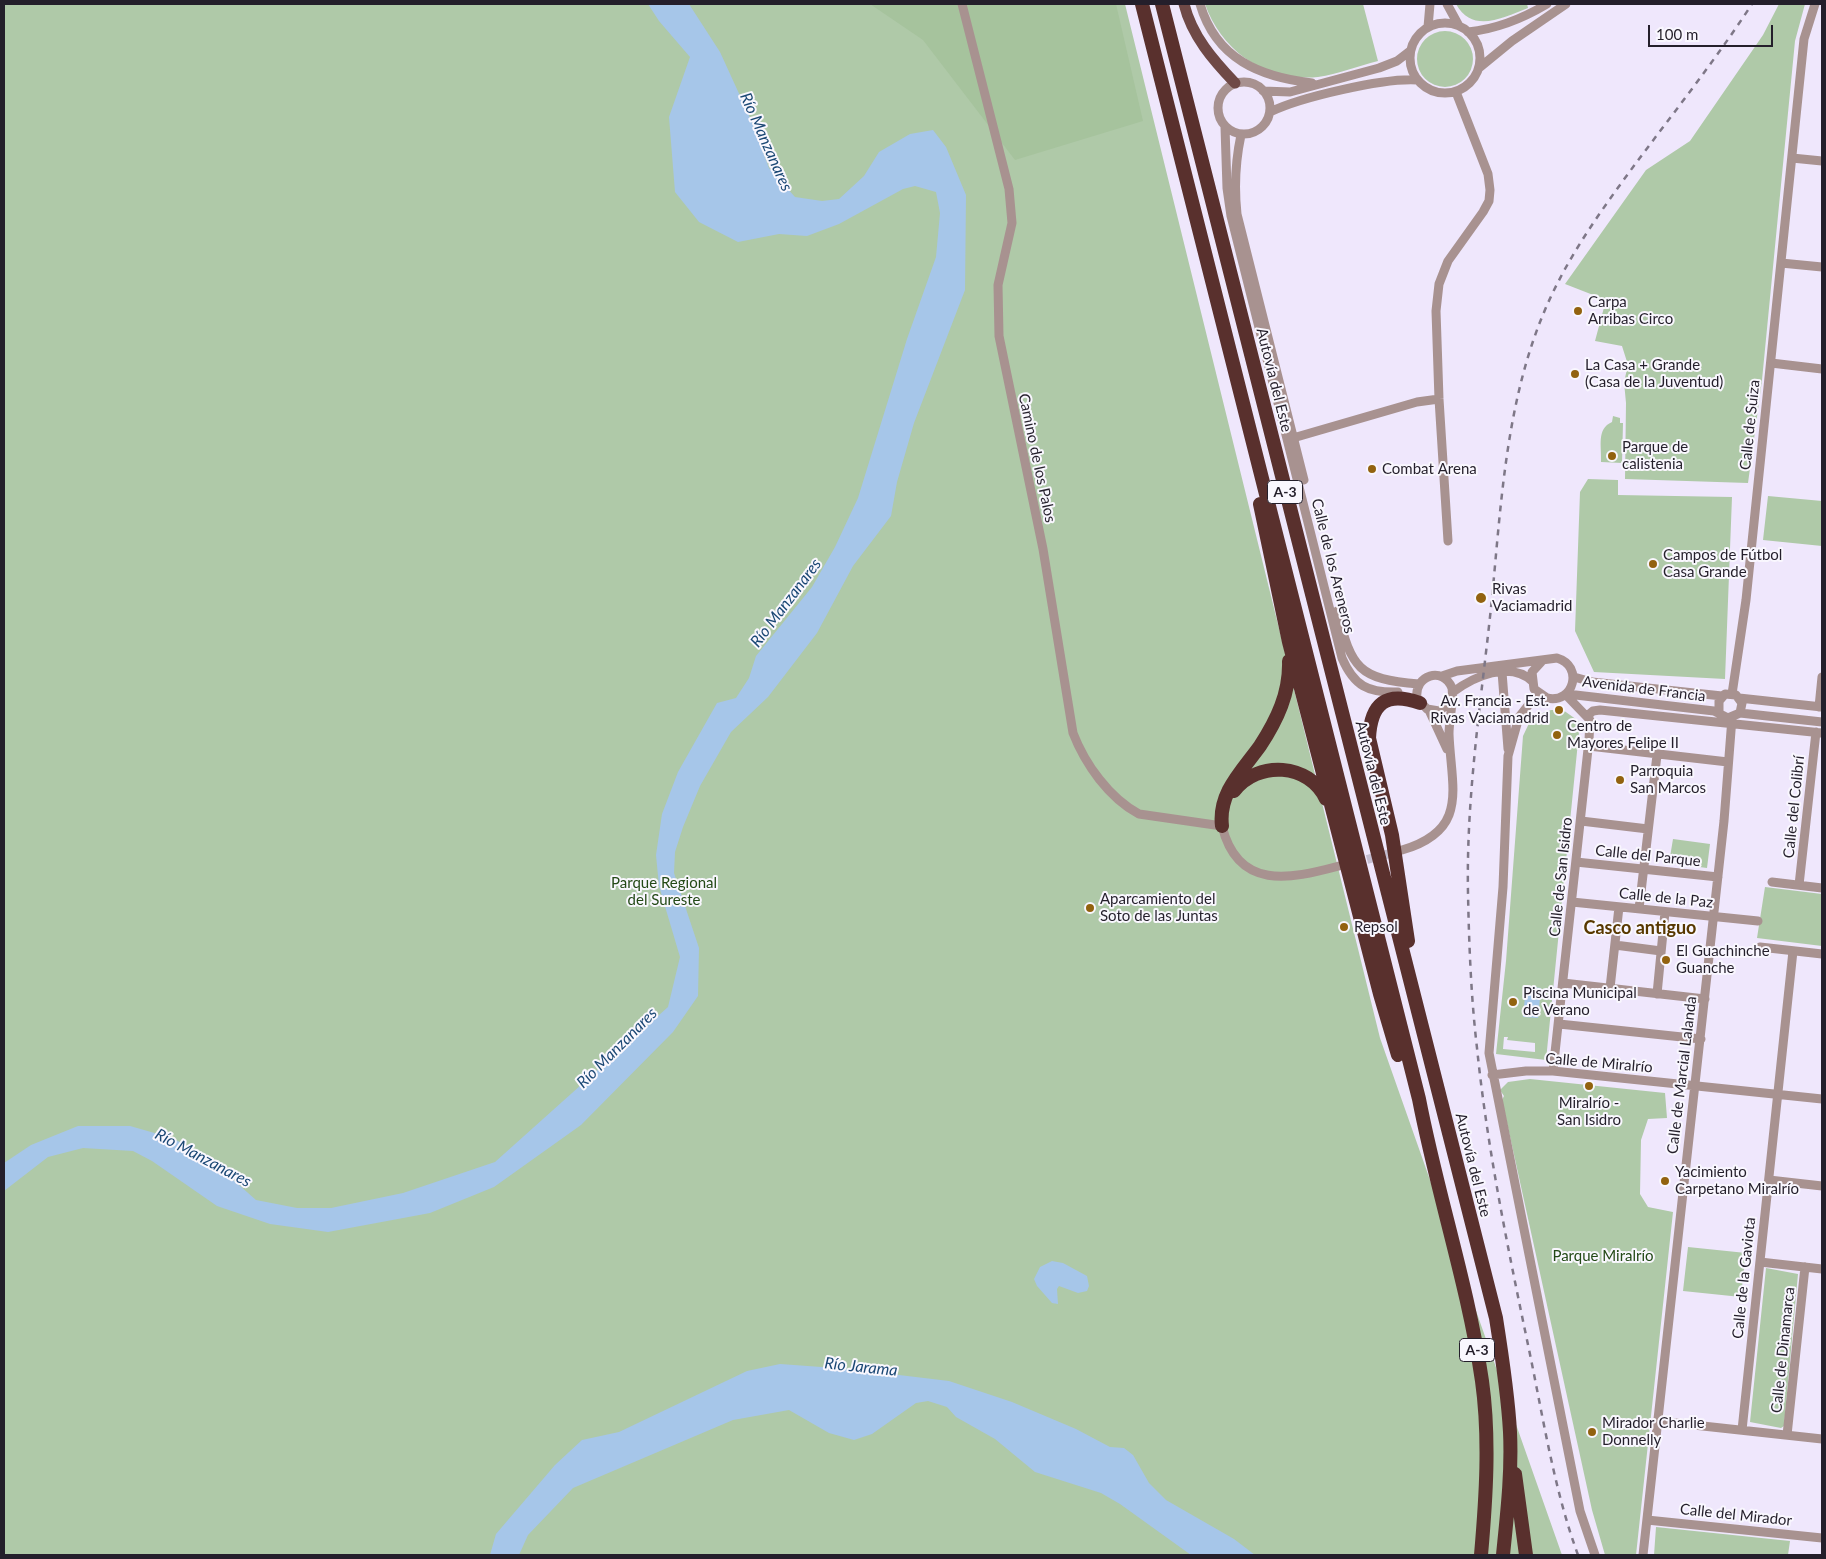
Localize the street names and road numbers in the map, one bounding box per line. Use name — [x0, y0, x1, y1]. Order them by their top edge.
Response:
street label: Autovía del Este — [1252, 326, 1296, 434]
street label: Calle de Suiza — [1736, 379, 1764, 471]
street label: Camino de los Palos — [1015, 392, 1059, 524]
road number: A-3 — [1268, 481, 1302, 504]
street label: Calle de los Areneros — [1308, 497, 1358, 635]
street label: Avenida de Francia — [1581, 673, 1707, 705]
street label: Autovía del Este — [1351, 719, 1395, 827]
street label: Calle del Colibrí — [1780, 755, 1808, 859]
street label: Calle de San Isidro — [1546, 816, 1576, 938]
street label: Calle del Parque — [1594, 842, 1702, 870]
street label: Calle de la Paz — [1618, 884, 1714, 912]
street label: Calle de Marcial Lalanda — [1663, 995, 1701, 1155]
street label: Calle de Miralrío — [1545, 1049, 1653, 1077]
street label: Autovía del Este — [1451, 1111, 1495, 1219]
street label: Calle de la Gaviota — [1729, 1216, 1759, 1340]
street label: Calle de Dinamarca — [1767, 1286, 1799, 1414]
road number: A-3 — [1460, 1338, 1494, 1362]
street label: Calle del Mirador — [1679, 1500, 1793, 1530]

